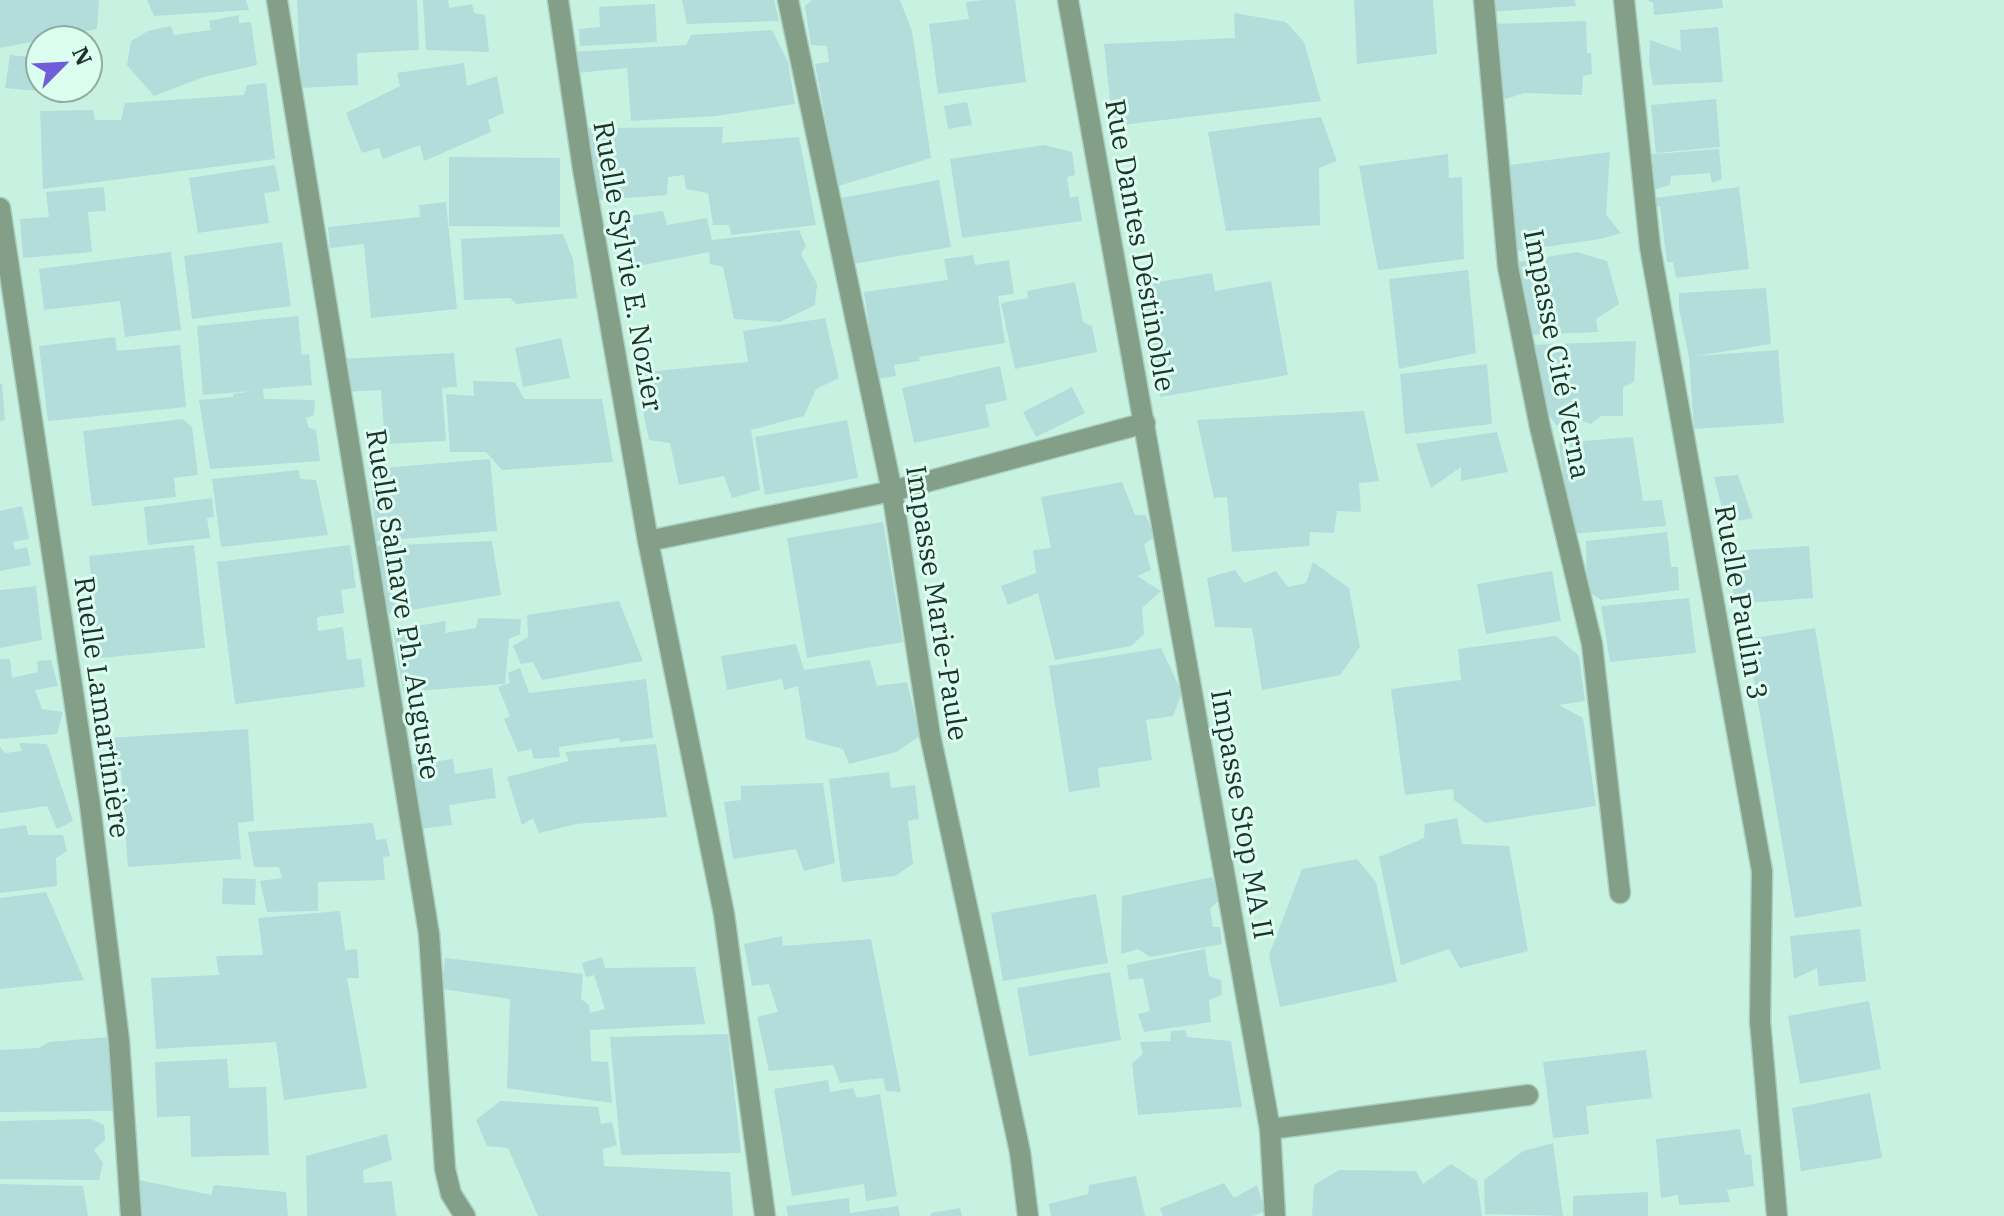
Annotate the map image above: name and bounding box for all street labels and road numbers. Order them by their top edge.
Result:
street label: Rue Dantes Déstinoble [1097,96,1185,394]
street label: Ruelle Sylvie E. Nozier [585,118,673,415]
street label: Impasse Cité Verna [1516,226,1600,482]
street label: Ruelle Salnave Ph. Auguste [358,426,450,782]
street label: Impasse Marie-Paule [898,463,978,743]
street label: Ruelle Paulin 3 [1707,502,1777,702]
street label: Ruelle Lamartinière [66,574,140,840]
street label: Impasse Stop MA II [1203,686,1283,942]

